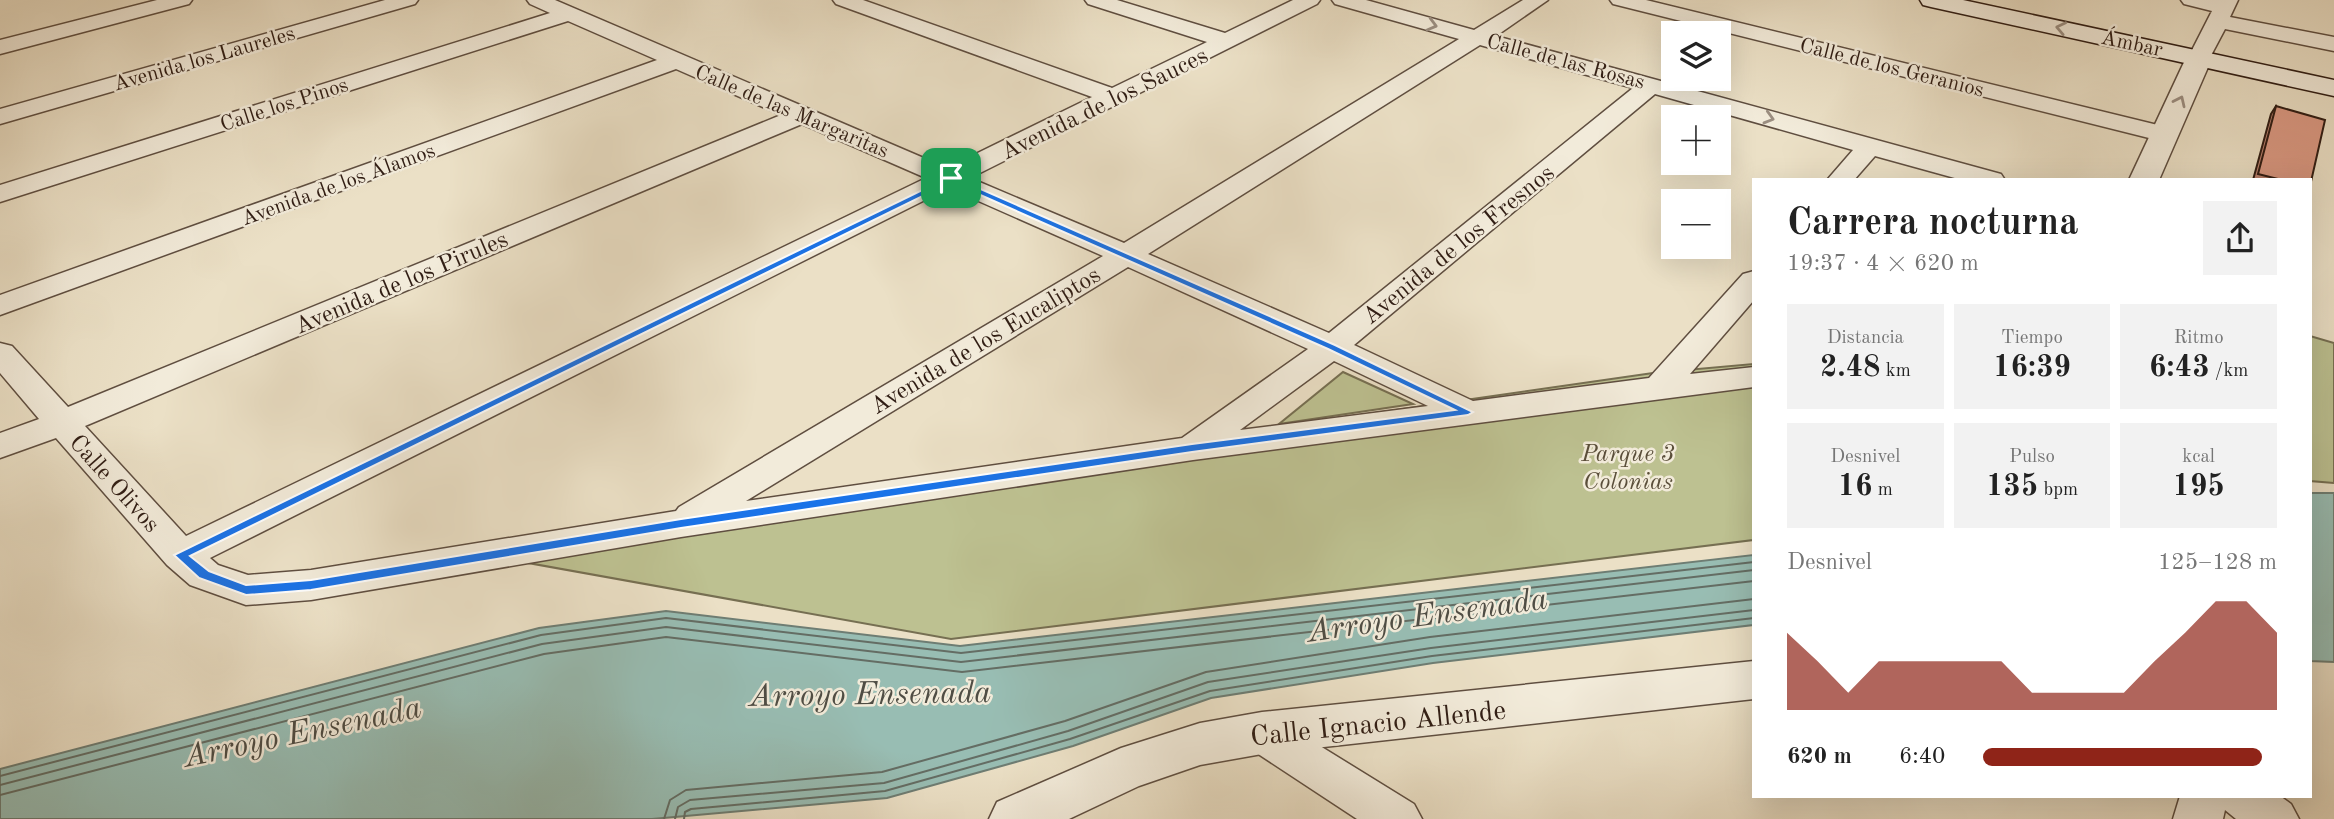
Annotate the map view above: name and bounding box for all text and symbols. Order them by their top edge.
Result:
one-way arrow [1426,16,1438,31]
map controls [1661,21,1731,259]
button: layers [1661,21,1731,91]
one-way arrow [2055,22,2067,36]
street label: Avenida los Laureles [111,23,298,95]
street label: Ámbar [2099,24,2166,61]
street label: Calle de las Rosas [1484,31,1647,94]
street label: Calle de los Geranios [1797,35,1986,102]
street label: Avenida de los Sauces [997,44,1212,165]
street label: Calle de las Margaritas [691,62,891,163]
street label: Calle los Pinos [218,75,351,136]
one-way arrow [2172,96,2186,108]
button: + [1661,105,1731,175]
one-way arrow [1763,110,1775,124]
street label: Avenida de los Álamos [237,137,438,230]
pin [921,148,981,208]
icon: arrive [932,159,970,197]
street label: Avenida de los Fresnos [1359,161,1560,330]
button: − [1661,189,1731,259]
button: share [2203,201,2277,275]
text: Carrera nocturna [1787,205,2078,243]
street label: Avenida de los Pirules [292,228,512,340]
text: 19:37 · 4 × 620 m [1787,252,1979,275]
street label: Avenida de los Eucaliptos [867,264,1105,420]
text: Distancia [1827,329,1904,348]
text: Tiempo [2001,329,2063,348]
text: Ritmo [2174,329,2224,348]
text: 2.48 [1820,353,1880,383]
text: 16:39 [1993,353,2071,383]
text: 6:43 [2149,353,2210,383]
text: km [1880,362,1911,381]
text: /km [2210,362,2248,381]
street label: Calle Olivos [64,431,163,538]
park label: Parque 3 Colonias [1580,443,1675,495]
text: Desnivel [1830,448,1900,467]
text: Pulso [2009,448,2055,467]
text: kcal [2182,448,2215,467]
text: 16 [1838,472,1873,502]
text: 135 [1986,472,2038,502]
text: 195 [2173,472,2225,502]
text: m [1873,481,1893,500]
text: bpm [2038,481,2078,500]
text: Desnivel [1787,551,1872,574]
text: 125–128 m [2158,551,2277,574]
water label: Arroyo Ensenada [1303,584,1550,650]
water label: Arroyo Ensenada [747,678,992,714]
water label: Arroyo Ensenada [179,693,425,775]
street label: Calle Ignacio Allende [1249,698,1508,752]
text: 620 m [1787,745,1852,768]
text: 6:40 [1899,745,1945,768]

